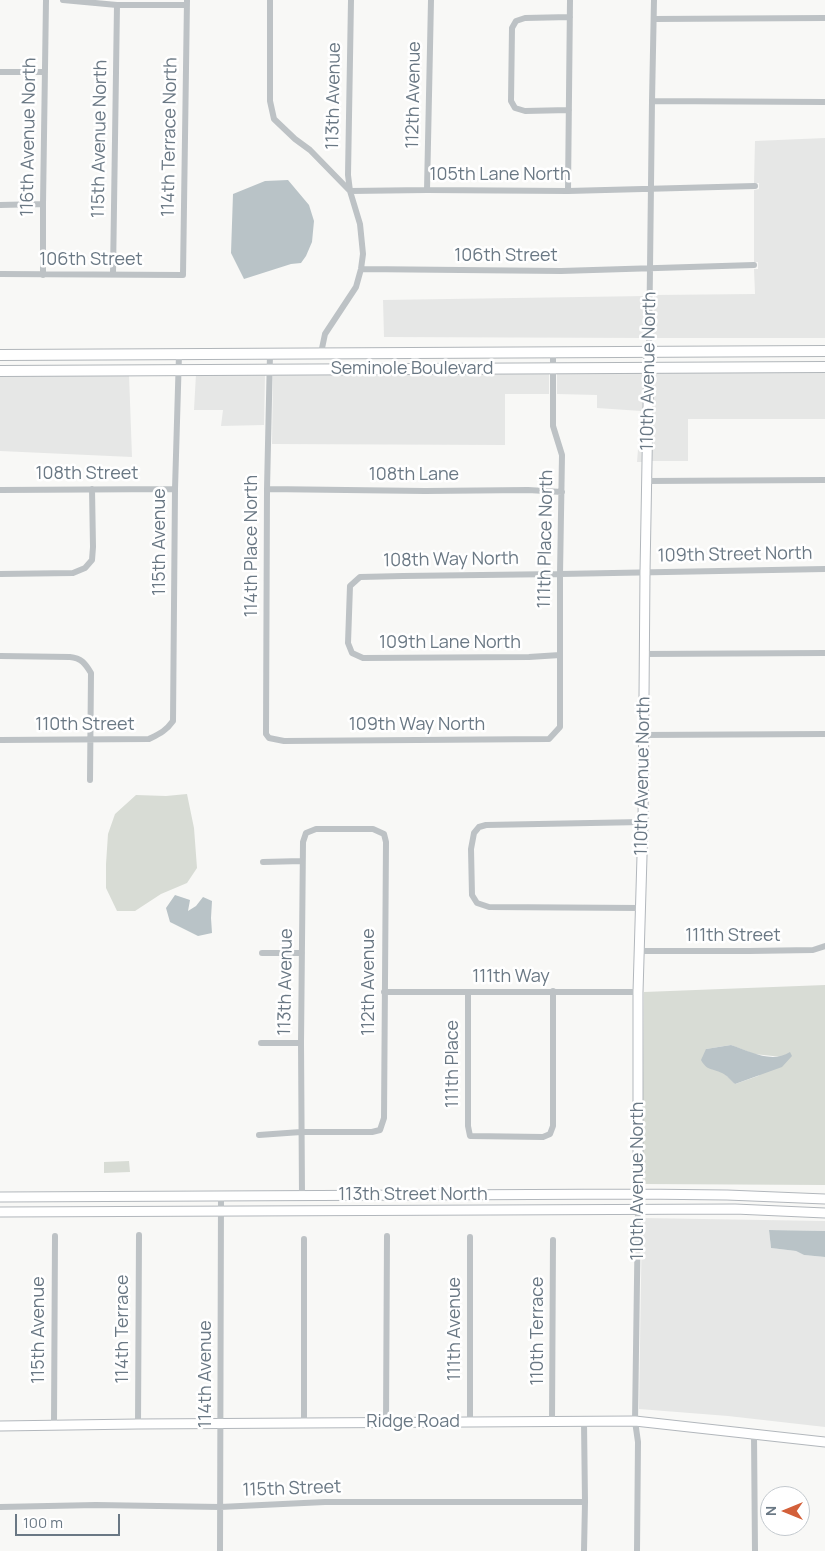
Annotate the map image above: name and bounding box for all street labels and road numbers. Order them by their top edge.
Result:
street label: 112th Avenue [402,41,426,149]
street label: 113th Avenue [322,42,346,150]
street label: 116th Avenue North [17,57,41,217]
street label: 114th Terrace North [158,57,182,217]
street label: 115th Avenue North [88,60,112,218]
street label: 105th Lane North [429,164,571,186]
street label: 106th Street [454,245,558,267]
street label: 106th Street [39,249,143,271]
street label: 110th Avenue North [637,291,661,451]
street label: Seminole Boulevard [331,358,493,380]
street label: 108th Street [36,463,138,485]
street label: 108th Lane [369,464,459,486]
street label: 111th Place North [534,469,558,609]
street label: 114th Place North [241,475,263,617]
street label: 115th Avenue [149,488,171,596]
street label: 109th Street North [658,543,812,567]
street label: 108th Way North [383,548,519,572]
street label: 109th Lane North [379,632,521,654]
street label: 110th Avenue North [631,696,655,856]
street label: 110th Street [35,714,135,736]
street label: 109th Way North [349,714,485,736]
street label: 111th Street [685,925,781,947]
street label: 113th Avenue [274,928,298,1036]
street label: 112th Avenue [358,928,380,1036]
street label: 111th Way [472,966,550,988]
street label: 111th Place [442,1020,464,1108]
street label: 110th Avenue North [627,1101,649,1261]
street label: 113th Street North [338,1184,488,1206]
street label: 114th Terrace [112,1275,134,1383]
street label: 115th Avenue [28,1276,50,1384]
street label: 110th Terrace [527,1276,549,1386]
street label: 111th Avenue [444,1277,466,1381]
street label: 114th Avenue [195,1320,217,1428]
street label: Ridge Road [366,1411,460,1433]
street label: 115th Street [242,1476,342,1502]

